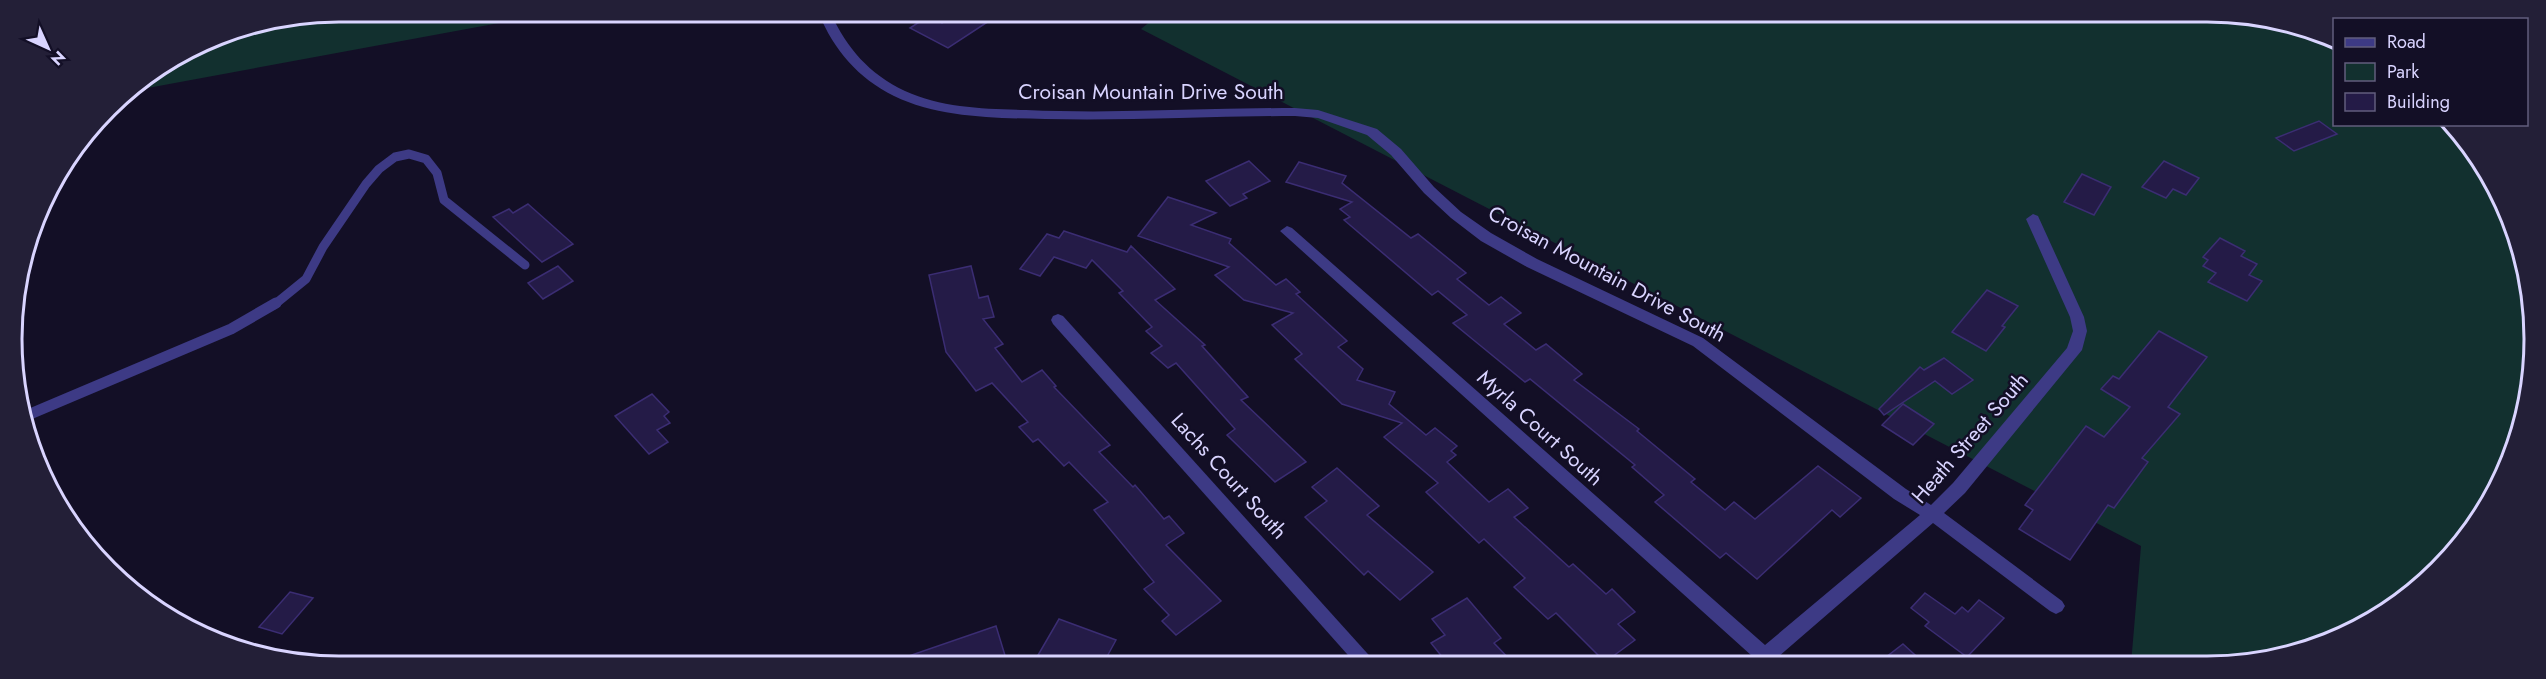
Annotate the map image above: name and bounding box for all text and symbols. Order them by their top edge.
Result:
north arrow [18,18,78,78]
legend [2333,18,2528,126]
text: Road [2387,29,2426,55]
text: N [46,46,71,71]
text: Park [2387,59,2419,85]
street label: Croisan Mountain Drive South [1018,77,1284,107]
text: Building [2387,89,2450,115]
street label: Croisan Mountain Drive South [1483,198,1731,350]
street label: Myrla Court South [1470,363,1610,493]
street label: Heath Street South [1905,366,2035,510]
street label: Lachs Court South [1164,406,1294,546]

